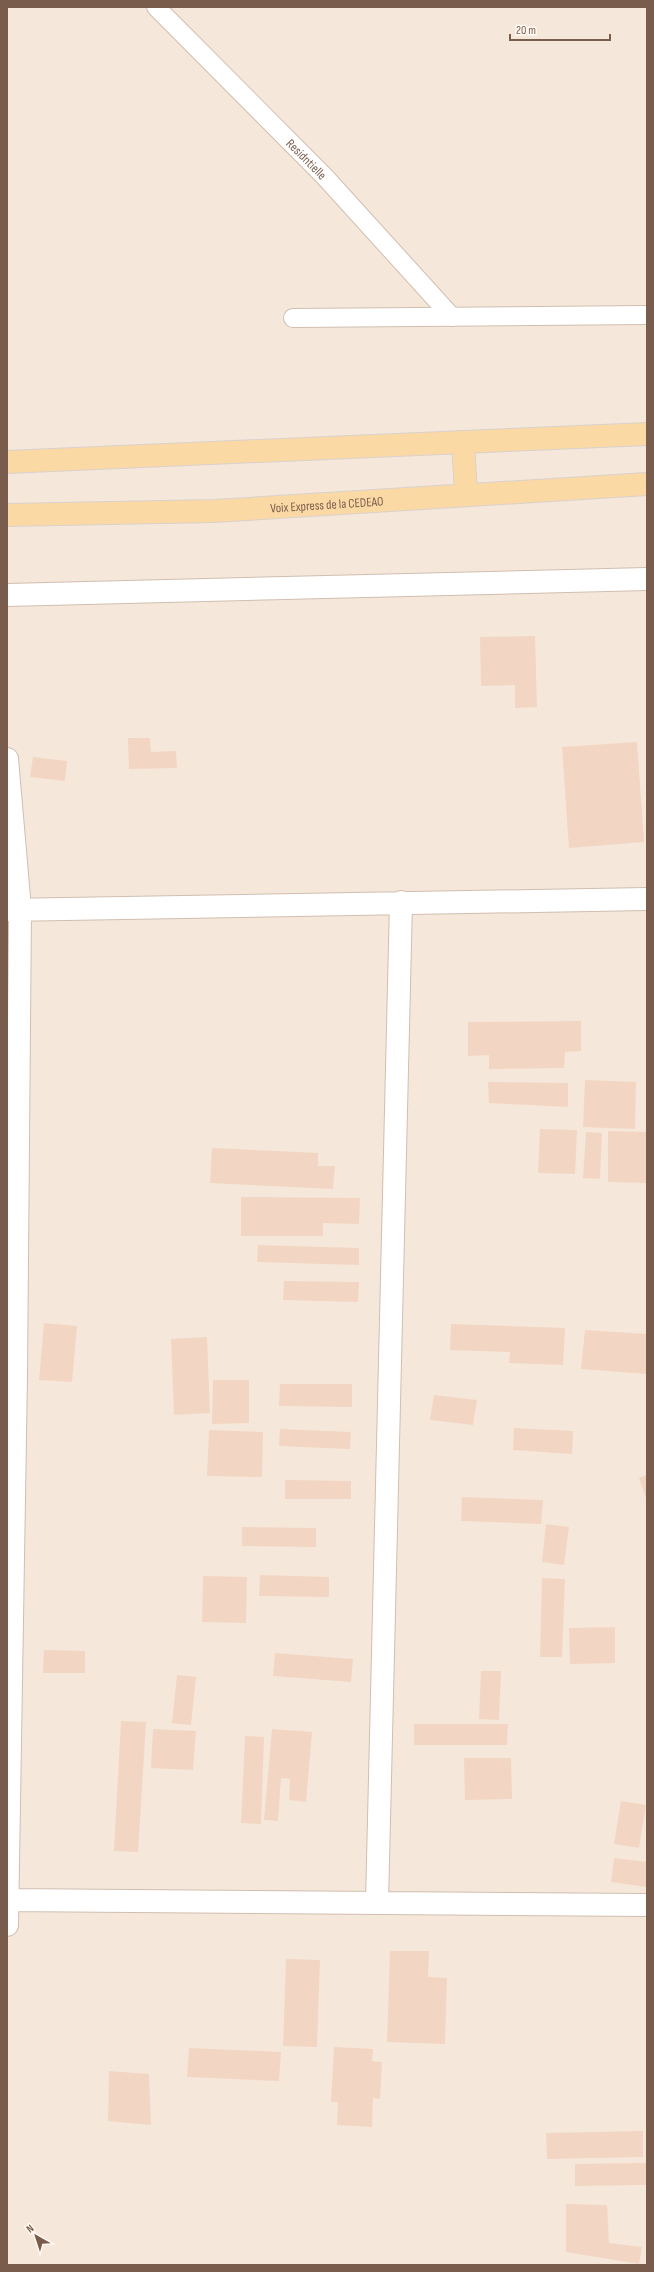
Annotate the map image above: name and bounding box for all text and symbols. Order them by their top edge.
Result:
scale bar [510,16,610,42]
text: 20 m [516,23,536,38]
street label: Residntielle [283,136,330,183]
street label: Voix Express de la CEDEAO [270,493,384,517]
north arrow [16,2216,56,2256]
text: N [24,2222,36,2236]

